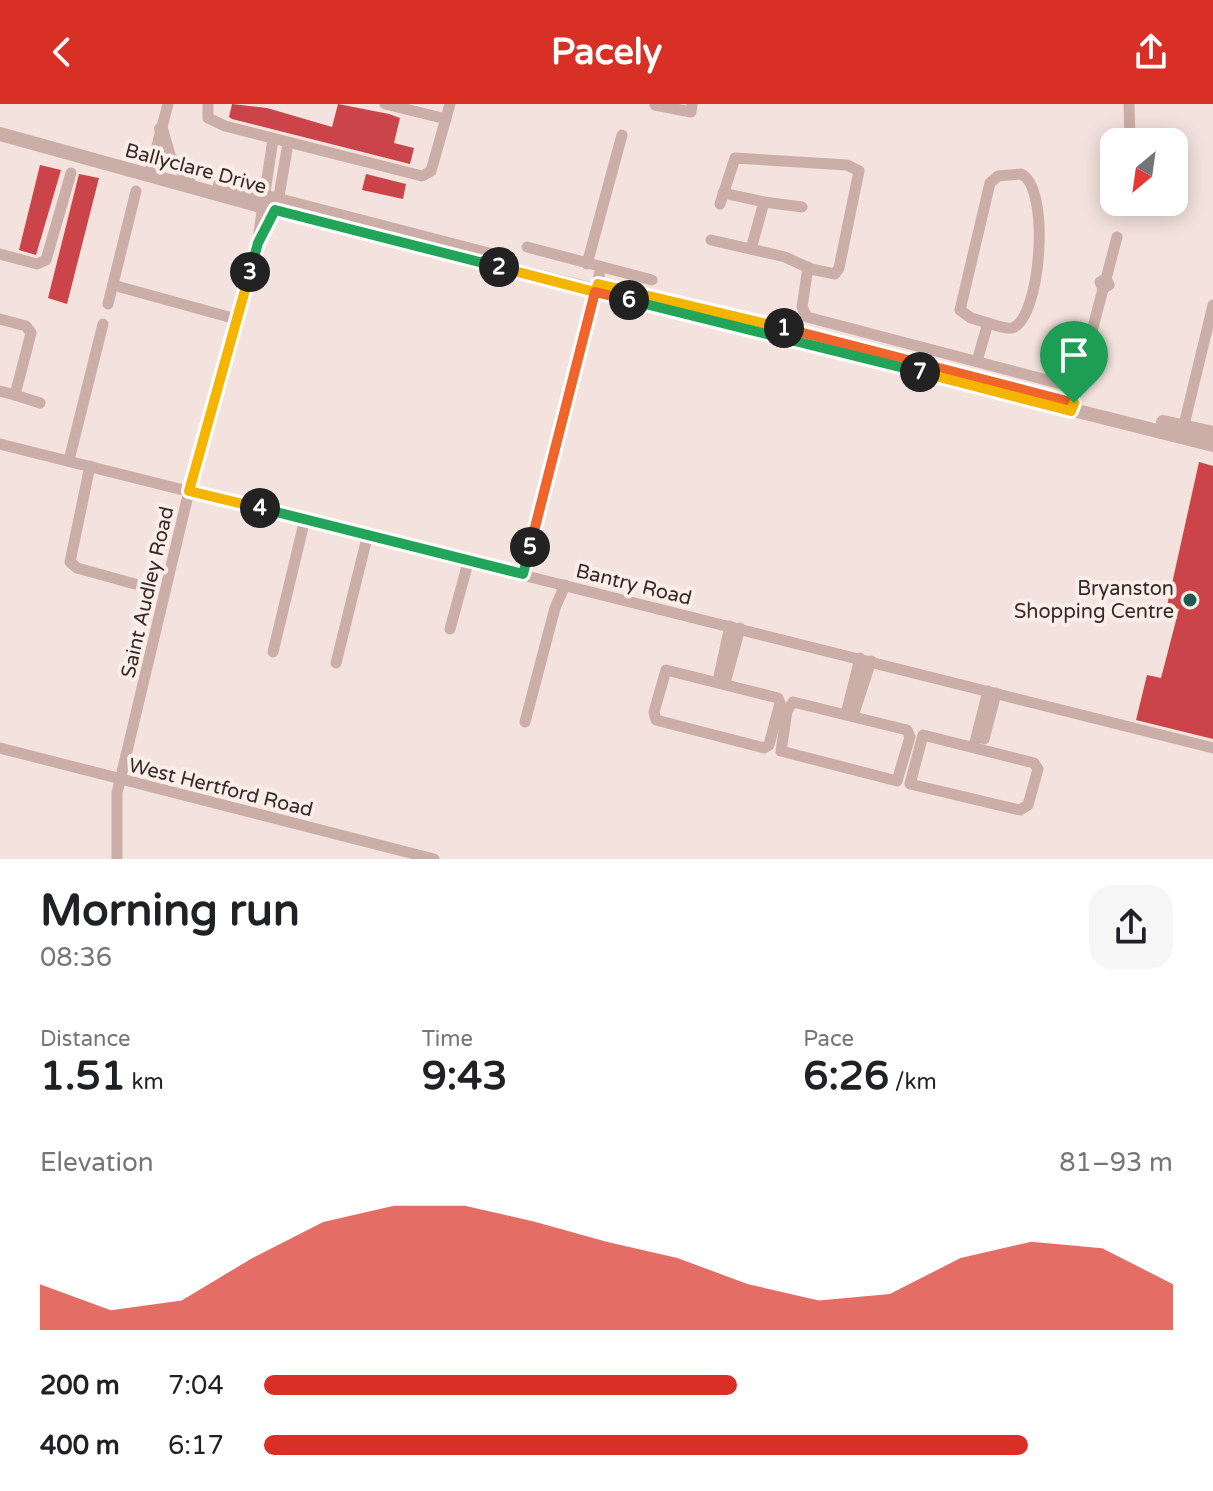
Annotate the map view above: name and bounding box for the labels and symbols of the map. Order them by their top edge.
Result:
north arrow [1100,128,1188,216]
street label: Ballyclare Drive [122,139,269,199]
pin: 2 [479,247,519,287]
pin: 3 [230,252,270,292]
pin: 6 [609,280,649,320]
pin: 1 [764,308,804,348]
pin [1040,321,1108,403]
pin: 7 [900,352,940,392]
pin: 4 [240,488,280,528]
street label: Saint Audley Road [117,504,179,680]
pin: 5 [510,527,550,567]
street label: Bantry Road [573,559,694,611]
place label: Bryanston Shopping Centre [1014,577,1174,624]
marker: Bryanston Shopping Centre [1181,591,1199,609]
street label: West Hertford Road [126,753,315,822]

